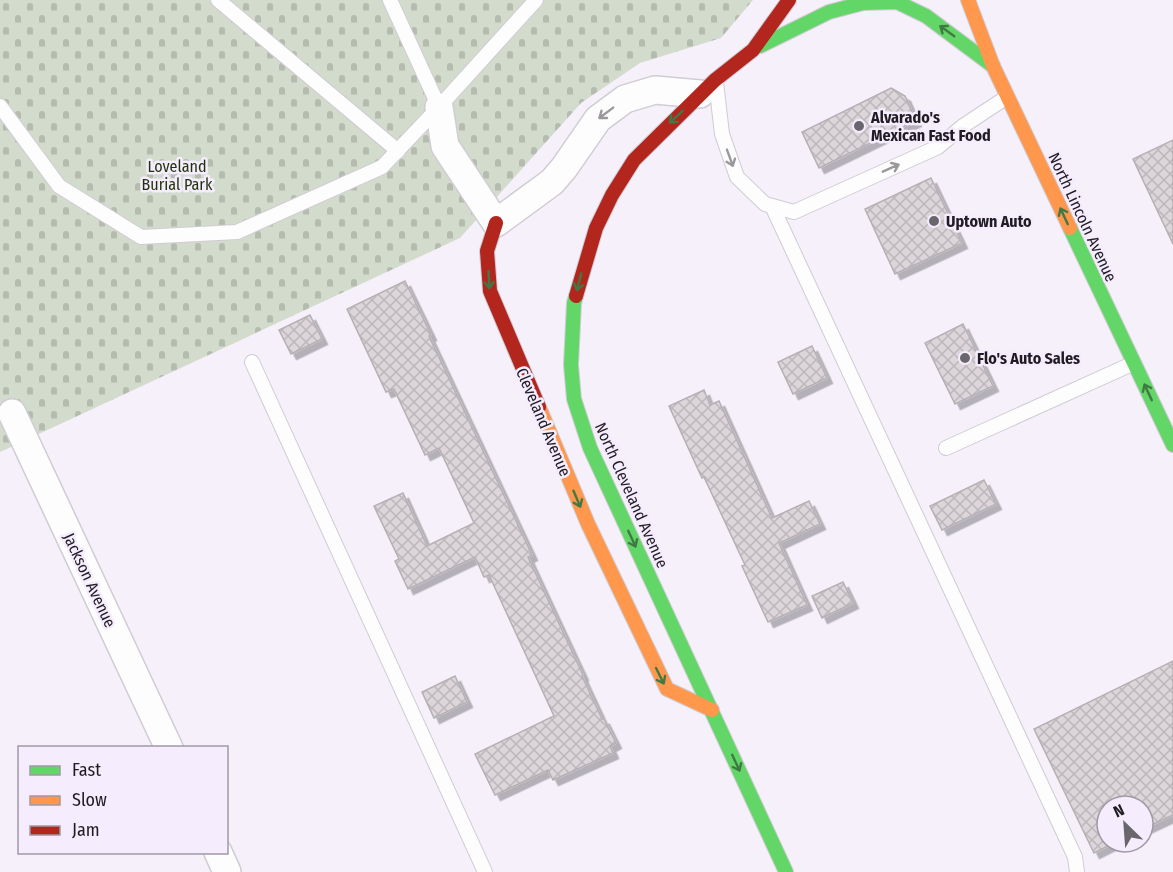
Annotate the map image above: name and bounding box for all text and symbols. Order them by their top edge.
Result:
one-way arrow [939,25,955,37]
one-way arrow [598,107,614,120]
place label: Alvarado's Mexican Fast Food [870,108,991,145]
one-way arrow [669,110,684,124]
marker: Alvarado's Mexican Fast Food [852,119,866,133]
one-way arrow [725,148,736,166]
street label: North Lincoln Avenue [1044,150,1121,285]
park label: Loveland Burial Park [142,157,213,194]
one-way arrow [881,162,899,174]
one-way arrow [1058,208,1070,226]
place label: Uptown Auto [946,212,1032,231]
marker: Uptown Auto [927,214,941,228]
one-way arrow [484,270,495,290]
one-way arrow [573,272,585,291]
place label: Flo's Auto Sales [977,349,1080,368]
marker: Flo's Auto Sales [958,351,972,365]
street label: Cleveland Avenue [512,365,575,479]
one-way arrow [1142,384,1153,402]
street label: North Cleveland Avenue [591,420,672,571]
one-way arrow [572,490,583,508]
one-way arrow [627,529,639,547]
street label: Jackson Avenue [59,530,120,631]
one-way arrow [655,666,667,684]
legend [18,746,228,854]
one-way arrow [731,754,742,772]
text: Fast [72,759,101,781]
text: Slow [72,789,107,811]
north arrow [1095,794,1155,854]
text: N [1111,800,1127,821]
text: Jam [72,819,100,841]

